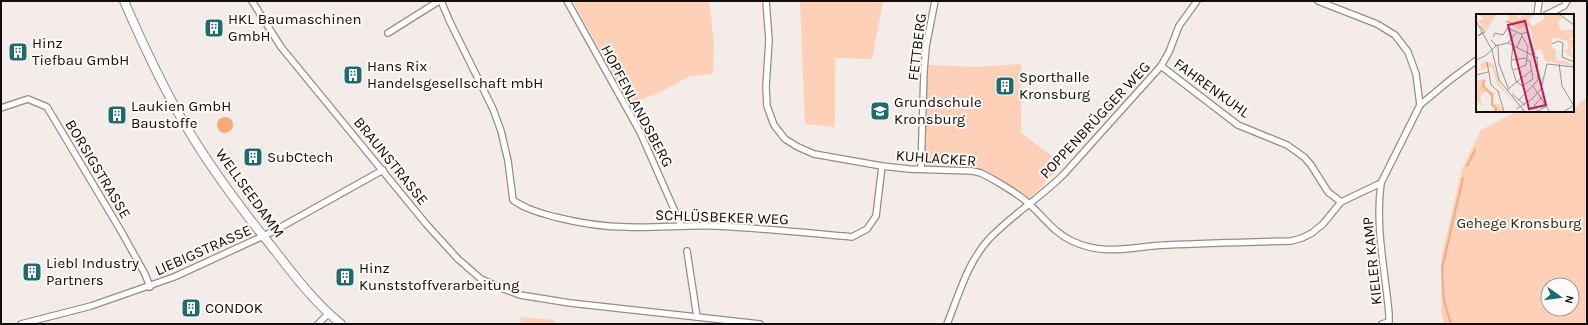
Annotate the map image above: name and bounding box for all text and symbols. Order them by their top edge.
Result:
place label: HKL Baumaschinen GmbH [228,10,362,45]
street label: FETTBERG [904,12,930,82]
inset map [1476,14,1574,112]
building icon: HKL Baumaschinen GmbH [203,17,225,39]
place label: Hinz Tiefbau GmbH [32,34,129,69]
building icon: Hinz Tiefbau GmbH [7,41,29,63]
street label: HOPFENLANDSBERG [597,42,677,170]
street label: FAHRENKUHL [1171,54,1253,122]
place label: Hans Rix Handelsgesellschaft mbH [367,57,543,92]
street label: POPPENBRÜGGER WEG [1036,58,1154,182]
building icon: Hans Rix Handelsgesellschaft mbH [342,64,364,86]
place label: Sporthalle Kronsburg [1019,68,1091,103]
building icon: Sporthalle Kronsburg [994,75,1016,97]
place label: Grundschule Kronsburg [894,93,982,128]
place label: Laukien GmbH Baustoffe [131,97,231,132]
school or university icon: Grundschule Kronsburg [869,100,891,122]
building icon: Laukien GmbH Baustoffe [106,104,128,126]
street label: BRAUNSTRASSE [350,113,432,209]
street label: BORSIGSTRASSE [61,116,135,222]
street label: WELLSEEDAMM [212,145,288,241]
building icon: SubCtech [242,146,264,168]
street label: KUHLACKER [895,146,977,170]
place label: SubCtech [267,148,333,166]
street label: SCHLÜSBEKER WEG [655,206,789,228]
park label: Gehege Kronsburg [1456,214,1582,232]
street label: KIELER KAMP [1358,216,1386,306]
street label: LIEBIGSTRASSE [152,221,254,279]
place label: Liebl Industry Partners [46,254,139,289]
place label: Hinz Kunststoffverarbeitung [359,259,520,294]
building icon: Liebl Industry Partners [21,261,43,283]
building icon: Hinz Kunststoffverarbeitung [334,266,356,288]
north arrow [1540,277,1580,317]
text: N [1562,294,1576,305]
building icon: CONDOK [180,297,202,319]
place label: CONDOK [205,299,263,317]

